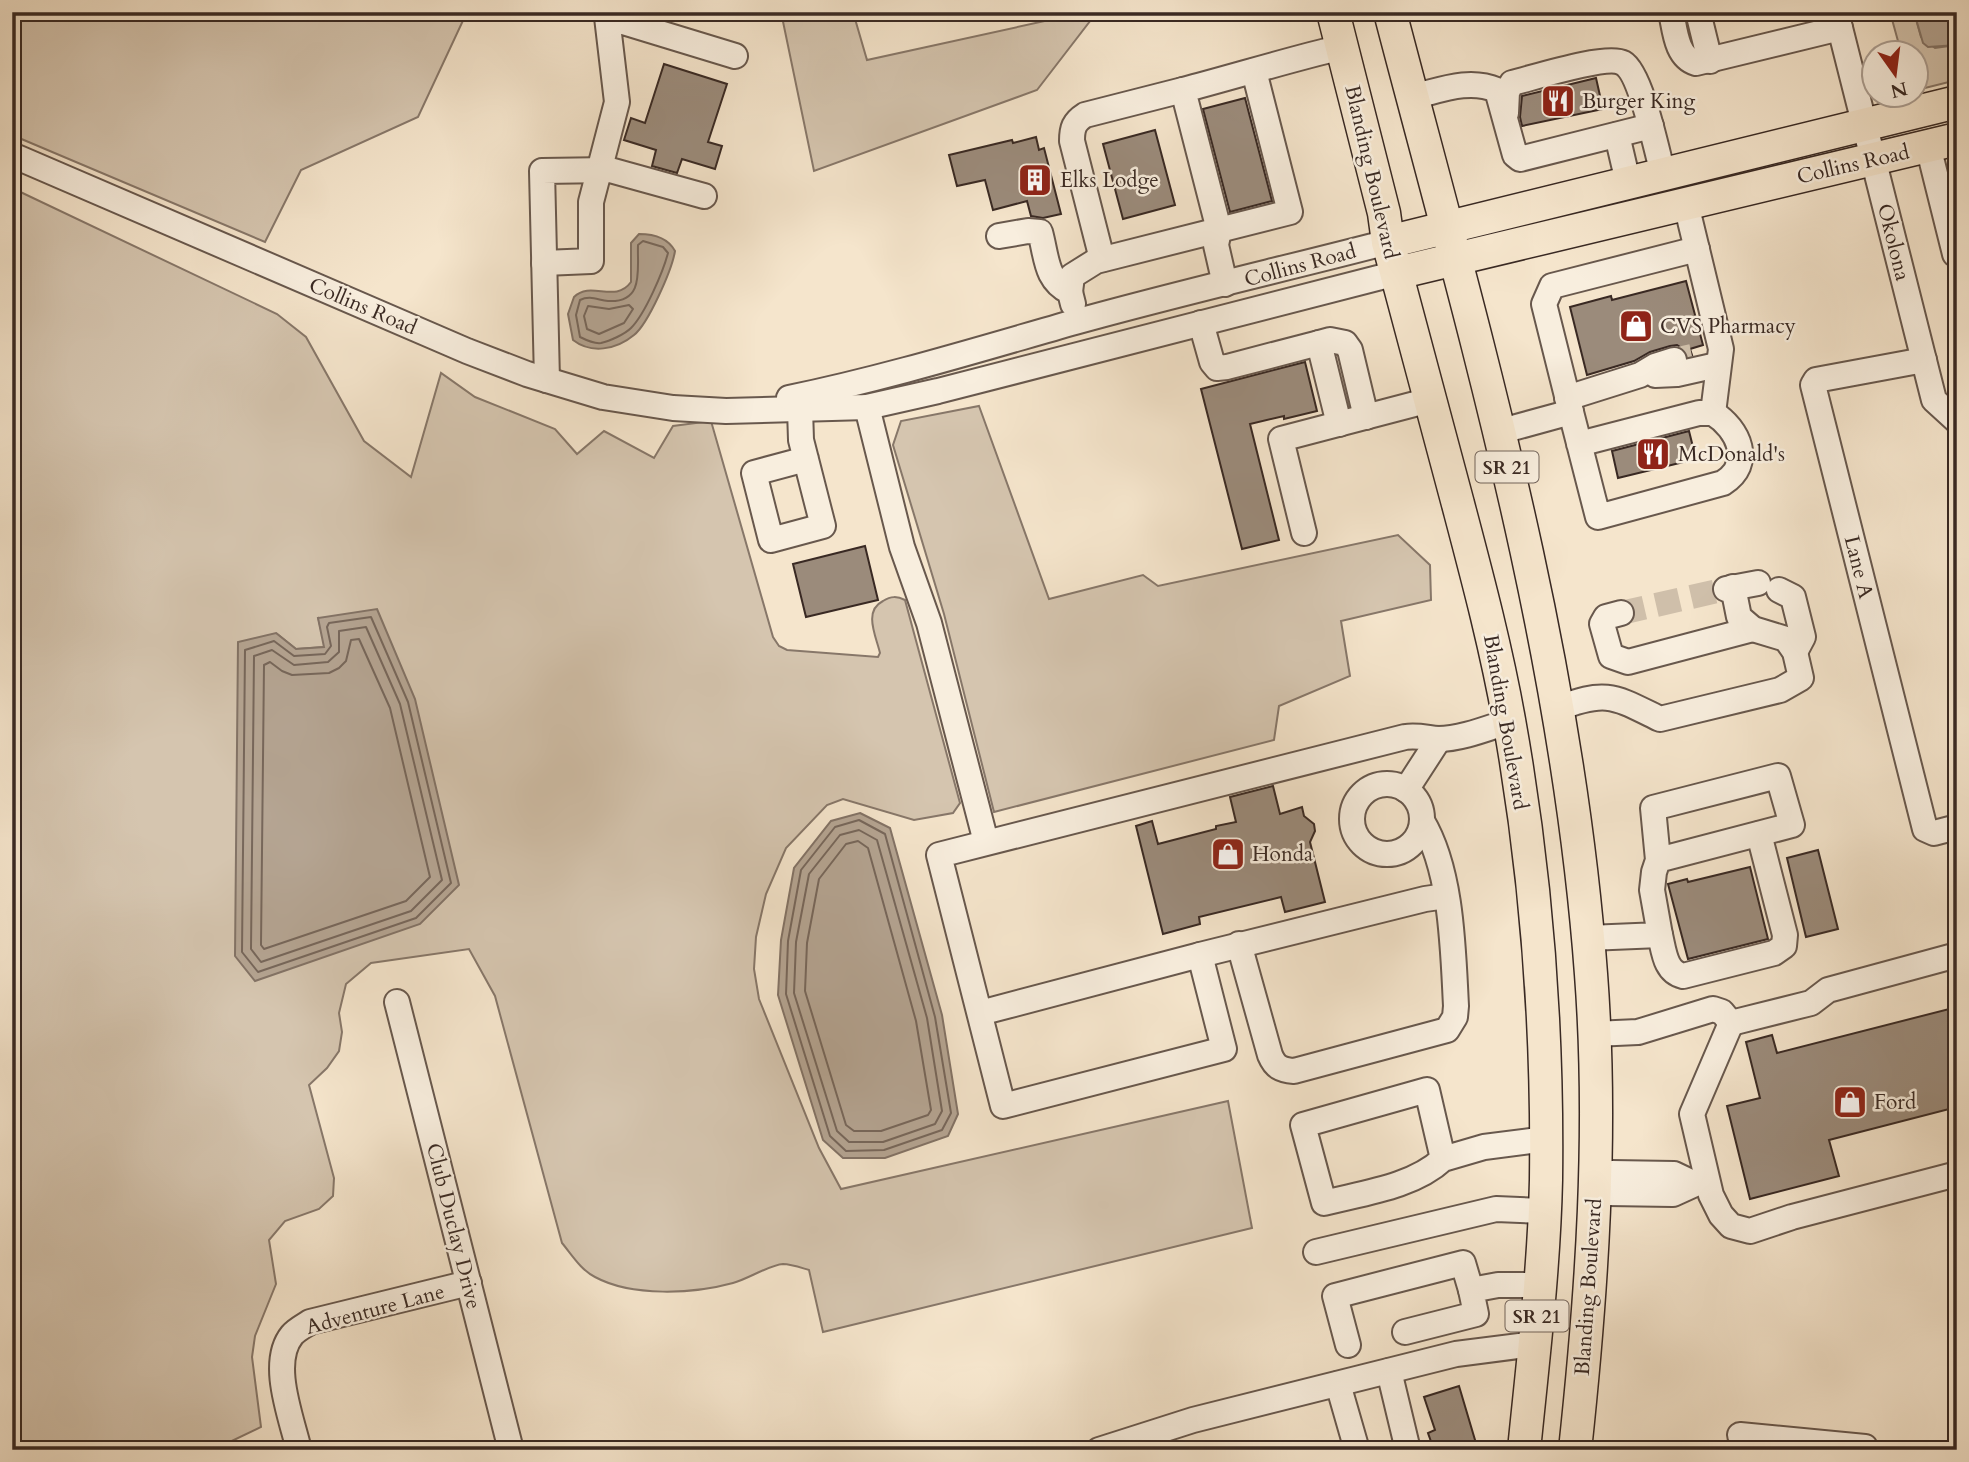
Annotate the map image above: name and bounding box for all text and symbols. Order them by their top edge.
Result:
north arrow [1860,38,1930,108]
text: N [1887,75,1910,104]
street label: Blanding Boulevard [1337,82,1406,262]
restaurant icon: Burger King [1539,82,1577,120]
place label: Burger King [1582,87,1696,116]
street label: Collins Road [1794,137,1912,192]
building icon: Elks Lodge [1016,161,1054,199]
place label: Elks Lodge [1060,166,1159,195]
street label: Okolona [1870,201,1917,284]
street label: Collins Road [1241,237,1359,294]
street label: Collins Road [304,271,421,342]
shop icon: CVS Pharmacy [1617,307,1655,345]
place label: CVS Pharmacy [1660,312,1796,341]
restaurant icon: McDonald's [1634,435,1672,473]
place label: McDonald's [1678,440,1785,469]
road number: SR 21 [1476,452,1538,482]
street label: Lane A [1837,533,1880,602]
street label: Blanding Boulevard [1476,632,1535,812]
shop icon: Honda [1209,835,1247,873]
place label: Honda [1252,840,1313,869]
shop icon: Ford [1831,1083,1869,1121]
place label: Ford [1874,1088,1916,1117]
street label: Club Duclay Drive [419,1140,488,1312]
street label: Blanding Boulevard [1568,1197,1609,1377]
street label: Adventure Lane [303,1277,448,1342]
road number: SR 21 [1506,1300,1568,1332]

